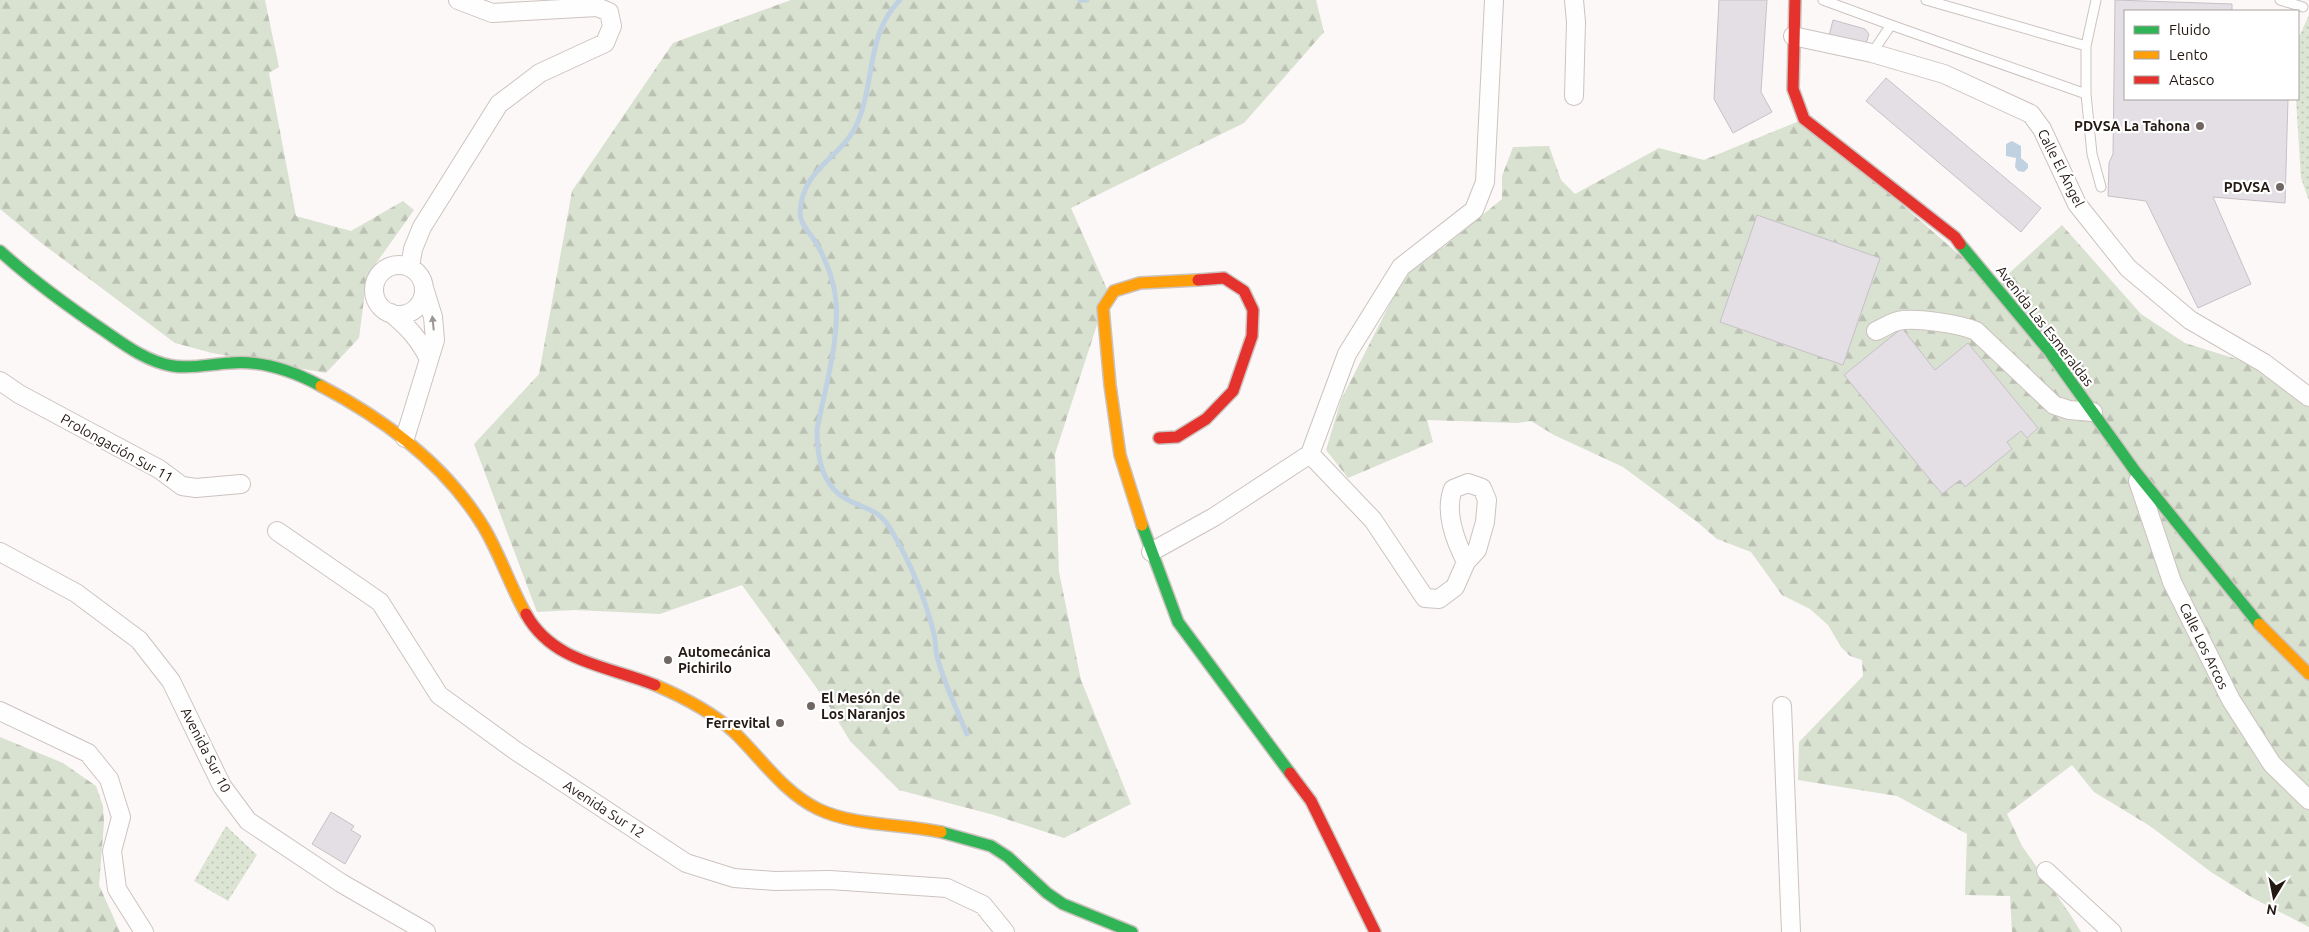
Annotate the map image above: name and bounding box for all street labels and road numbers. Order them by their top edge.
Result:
street label: Calle El Ángel [2034,126,2089,210]
street label: Avenida Las Esmeraldas [1993,263,2097,389]
street label: Prolongación Sur 11 [58,410,176,486]
street label: Calle Los Arcos [2176,600,2232,692]
street label: Avenida Sur 10 [178,705,234,795]
street label: Avenida Sur 12 [561,777,647,841]

